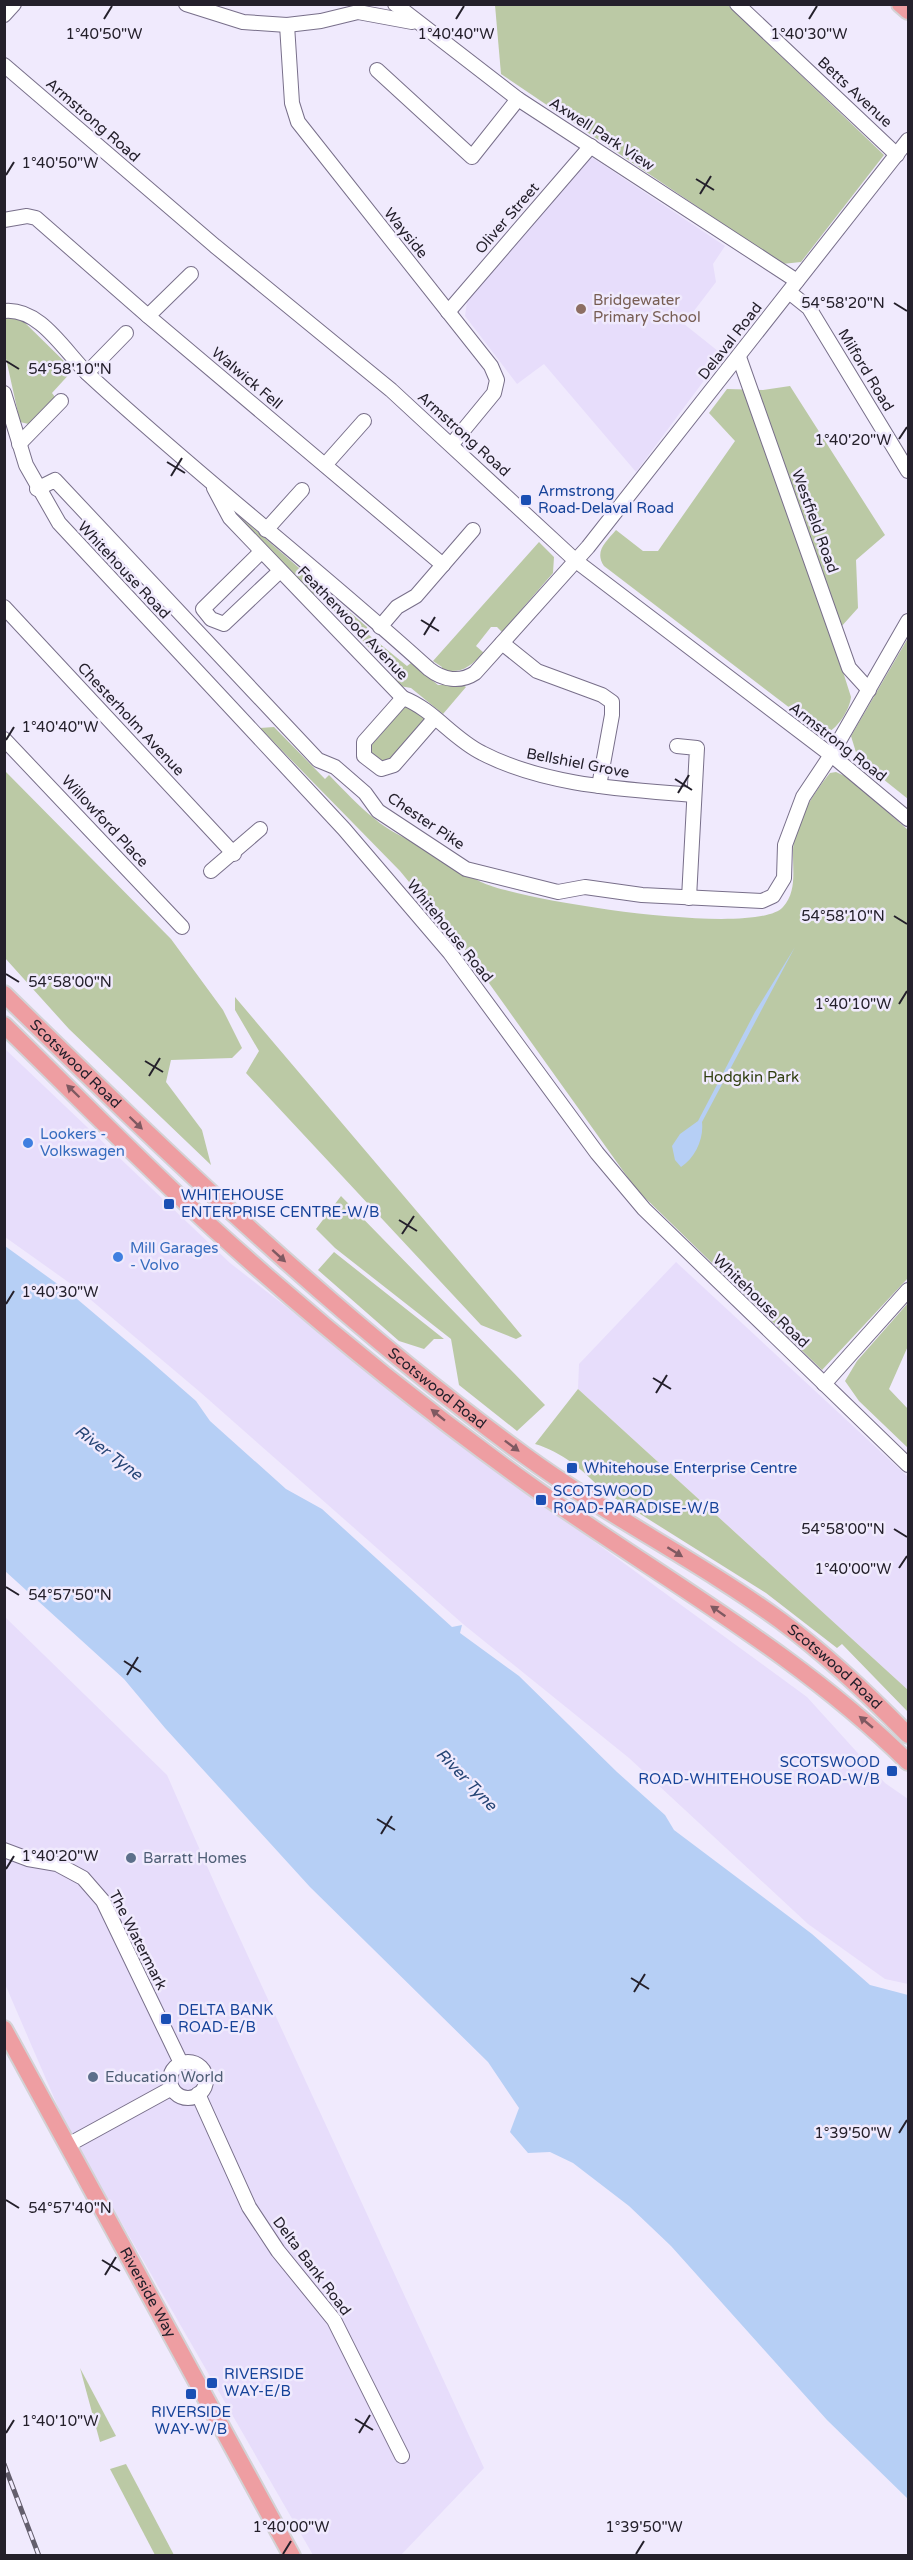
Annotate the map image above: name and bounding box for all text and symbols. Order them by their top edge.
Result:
text: 1°40'50"W [66,25,142,43]
text: 1°40'40"W [418,25,494,43]
text: 1°40'30"W [771,25,847,43]
street label: Betts Avenue [814,53,896,131]
street label: Armstrong Road [42,74,144,166]
street label: Axwell Park View [546,93,658,175]
text: 1°40'50"W [22,154,98,172]
street label: Oliver Street [471,179,543,257]
street label: Wayside [380,204,432,262]
place label: Bridgewater Primary School [593,291,701,326]
text: 54°58'20"N [801,294,885,312]
street label: Delaval Road [694,299,766,383]
marker: Bridgewater Primary School [574,302,588,316]
street label: Milford Road [834,326,898,414]
street label: Walwick Fell [208,343,286,413]
text: 54°58'10"N [28,360,112,378]
street label: Armstrong Road [414,388,514,480]
text: 1°40'20"W [815,431,891,449]
street label: Westfield Road [788,467,842,575]
place label: Armstrong Road-Delaval Road [538,482,674,517]
marker: Armstrong Road-Delaval Road [519,493,533,507]
street label: Whitehouse Road [74,517,174,623]
street label: Featherwood Avenue [294,562,412,684]
street label: Chesterholm Avenue [74,659,188,779]
street label: Armstrong Road [786,698,890,786]
text: 1°40'40"W [22,718,98,736]
street label: Bellshiel Grove [525,744,631,782]
street label: Willowford Place [58,771,152,871]
street label: Chester Pike [384,789,468,853]
street label: Whitehouse Road [403,876,497,986]
text: 54°58'10"N [801,907,885,925]
text: 54°58'00"N [28,973,112,991]
text: 1°40'10"W [815,995,891,1013]
street label: Scotswood Road [26,1015,125,1112]
park label: Hodgkin Park [703,1068,799,1086]
one-way arrow [66,1084,80,1098]
one-way arrow [129,1116,143,1130]
place label: Lookers - Volkswagen [40,1125,125,1160]
marker: Lookers - Volkswagen [21,1136,35,1150]
place label: WHITEHOUSE ENTERPRISE CENTRE-W/B [181,1186,380,1221]
marker: WHITEHOUSE ENTERPRISE CENTRE-W/B [162,1197,176,1211]
place label: Mill Garages - Volvo [130,1239,219,1274]
one-way arrow [271,1249,286,1262]
marker: Mill Garages - Volvo [111,1250,125,1264]
street label: Whitehouse Road [709,1250,813,1352]
text: 1°40'30"W [22,1283,98,1301]
street label: Scotswood Road [384,1344,490,1433]
one-way arrow [430,1410,445,1422]
water label: River Tyne [71,1421,147,1485]
one-way arrow [504,1439,519,1451]
place label: Whitehouse Enterprise Centre [584,1459,797,1477]
marker: Whitehouse Enterprise Centre [565,1461,579,1475]
place label: SCOTSWOOD ROAD-PARADISE-W/B [553,1482,719,1517]
marker: SCOTSWOOD ROAD-PARADISE-W/B [534,1493,548,1507]
text: 54°58'00"N [801,1520,885,1538]
one-way arrow [667,1546,683,1557]
text: 1°40'00"W [815,1560,891,1578]
text: 54°57'50"N [28,1586,112,1604]
one-way arrow [710,1605,726,1617]
street label: Scotswood Road [784,1620,886,1713]
one-way arrow [858,1715,874,1728]
water label: River Tyne [432,1744,502,1816]
place label: SCOTSWOOD ROAD-WHITEHOUSE ROAD-W/B [638,1753,880,1788]
marker: SCOTSWOOD ROAD-WHITEHOUSE ROAD-W/B [885,1764,899,1778]
text: 1°40'20"W [22,1847,98,1865]
place label: Barratt Homes [143,1849,247,1867]
marker: Barratt Homes [124,1851,138,1865]
street label: The Watermark [105,1887,171,1993]
place label: DELTA BANK ROAD-E/B [178,2001,273,2036]
marker: DELTA BANK ROAD-E/B [159,2012,173,2026]
place label: Education World [105,2068,223,2086]
marker: Education World [86,2070,100,2084]
text: 1°39'50"W [814,2124,892,2142]
text: 54°57'40"N [28,2199,112,2217]
street label: Delta Bank Road [269,2213,355,2319]
street label: Riverside Way [116,2244,180,2341]
place label: RIVERSIDE WAY-E/B [224,2365,304,2400]
marker: RIVERSIDE WAY-E/B [205,2376,219,2390]
marker: RIVERSIDE WAY-W/B [184,2387,198,2401]
place label: RIVERSIDE WAY-W/B [151,2403,231,2438]
text: 1°40'10"W [22,2412,98,2430]
text: 1°40'00"W [253,2518,329,2536]
text: 1°39'50"W [605,2518,683,2536]

